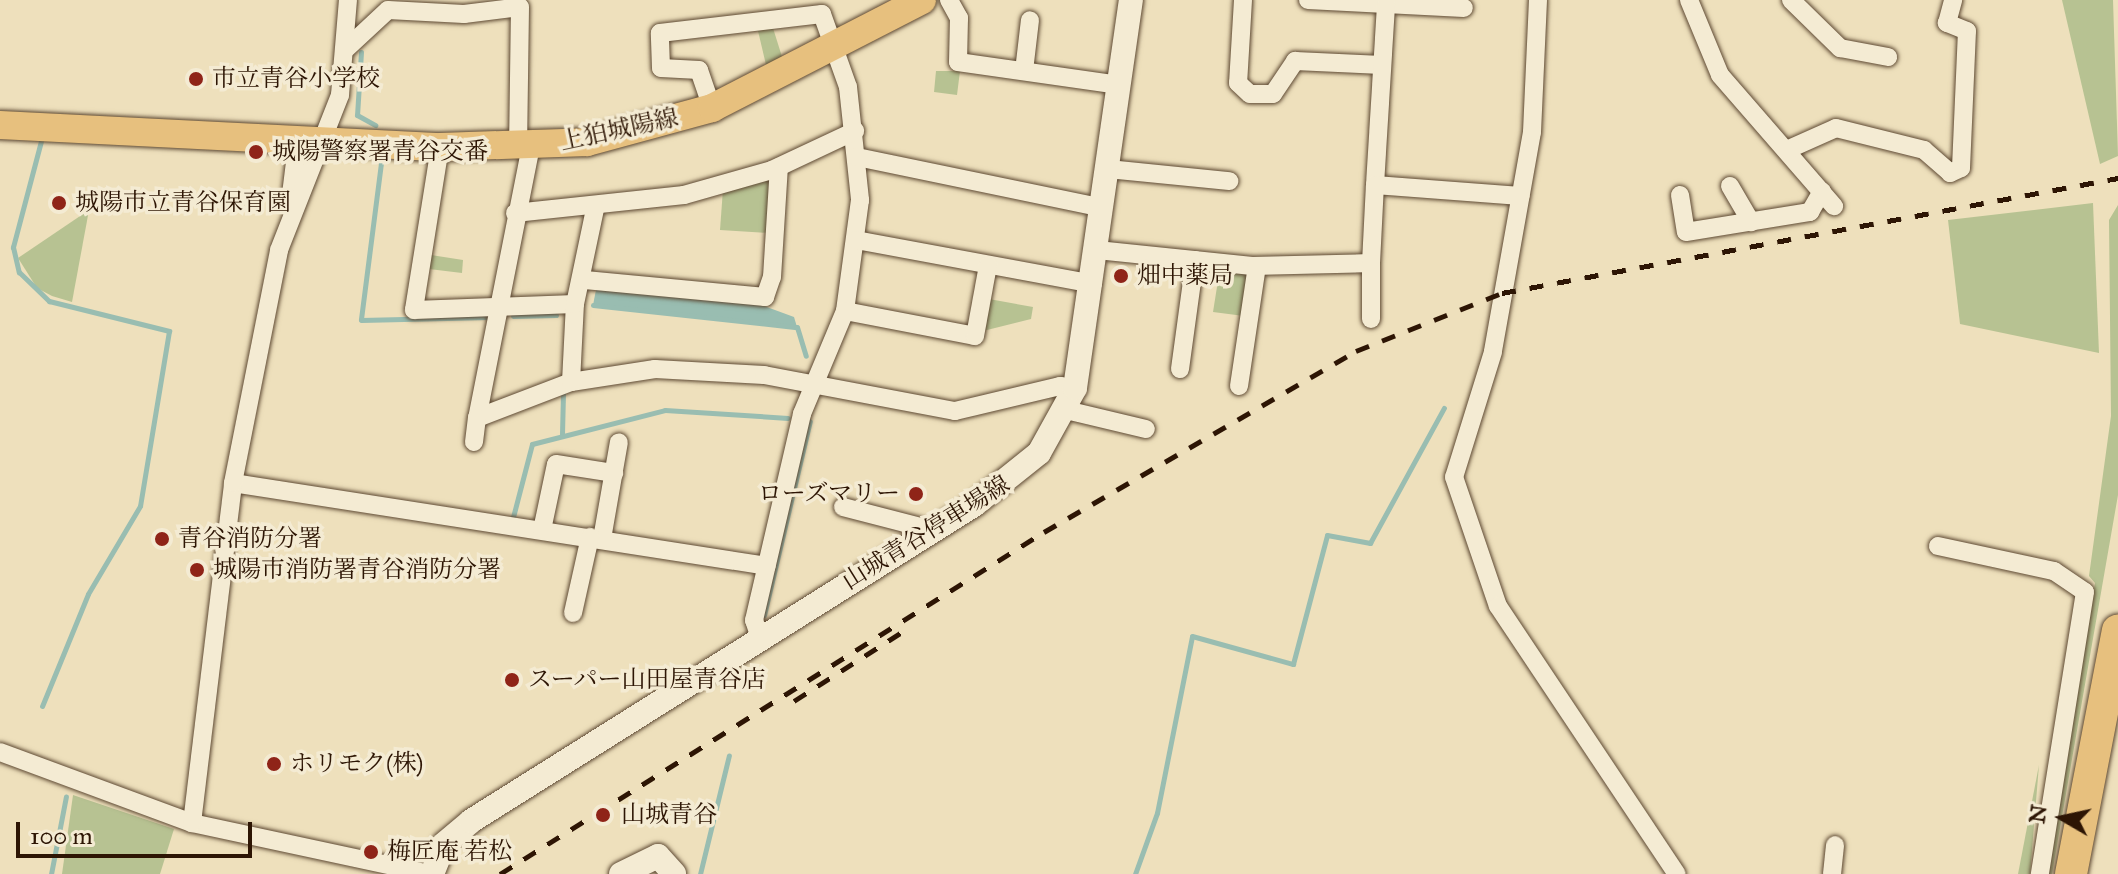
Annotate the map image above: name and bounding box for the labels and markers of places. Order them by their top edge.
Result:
place label: 市立青谷小学校 [212,65,380,93]
marker: 市立青谷小学校 [187,70,205,88]
place label: 城陽警察署青谷交番 [272,138,488,166]
marker: 城陽警察署青谷交番 [247,143,265,161]
place label: 城陽市立青谷保育園 [75,189,291,217]
marker: 城陽市立青谷保育園 [50,194,68,212]
place label: 畑中薬局 [1137,262,1233,290]
marker: 畑中薬局 [1112,267,1130,285]
place label: ローズマリー [756,480,900,508]
marker: ローズマリー [907,485,925,503]
place label: 青谷消防分署 [178,525,322,553]
marker: 青谷消防分署 [153,530,171,548]
place label: 城陽市消防署青谷消防分署 [213,556,501,584]
marker: 城陽市消防署青谷消防分署 [188,561,206,579]
place label: スーパー山田屋青谷店 [528,666,767,694]
marker: スーパー山田屋青谷店 [503,671,521,689]
place label: ホリモク(株) [290,750,423,778]
marker: ホリモク(株) [265,755,283,773]
place label: 山城青谷 [621,801,717,829]
marker: 山城青谷 [592,804,614,826]
place label: 梅匠庵 若松 [387,838,512,866]
marker: 梅匠庵 若松 [362,843,380,861]

